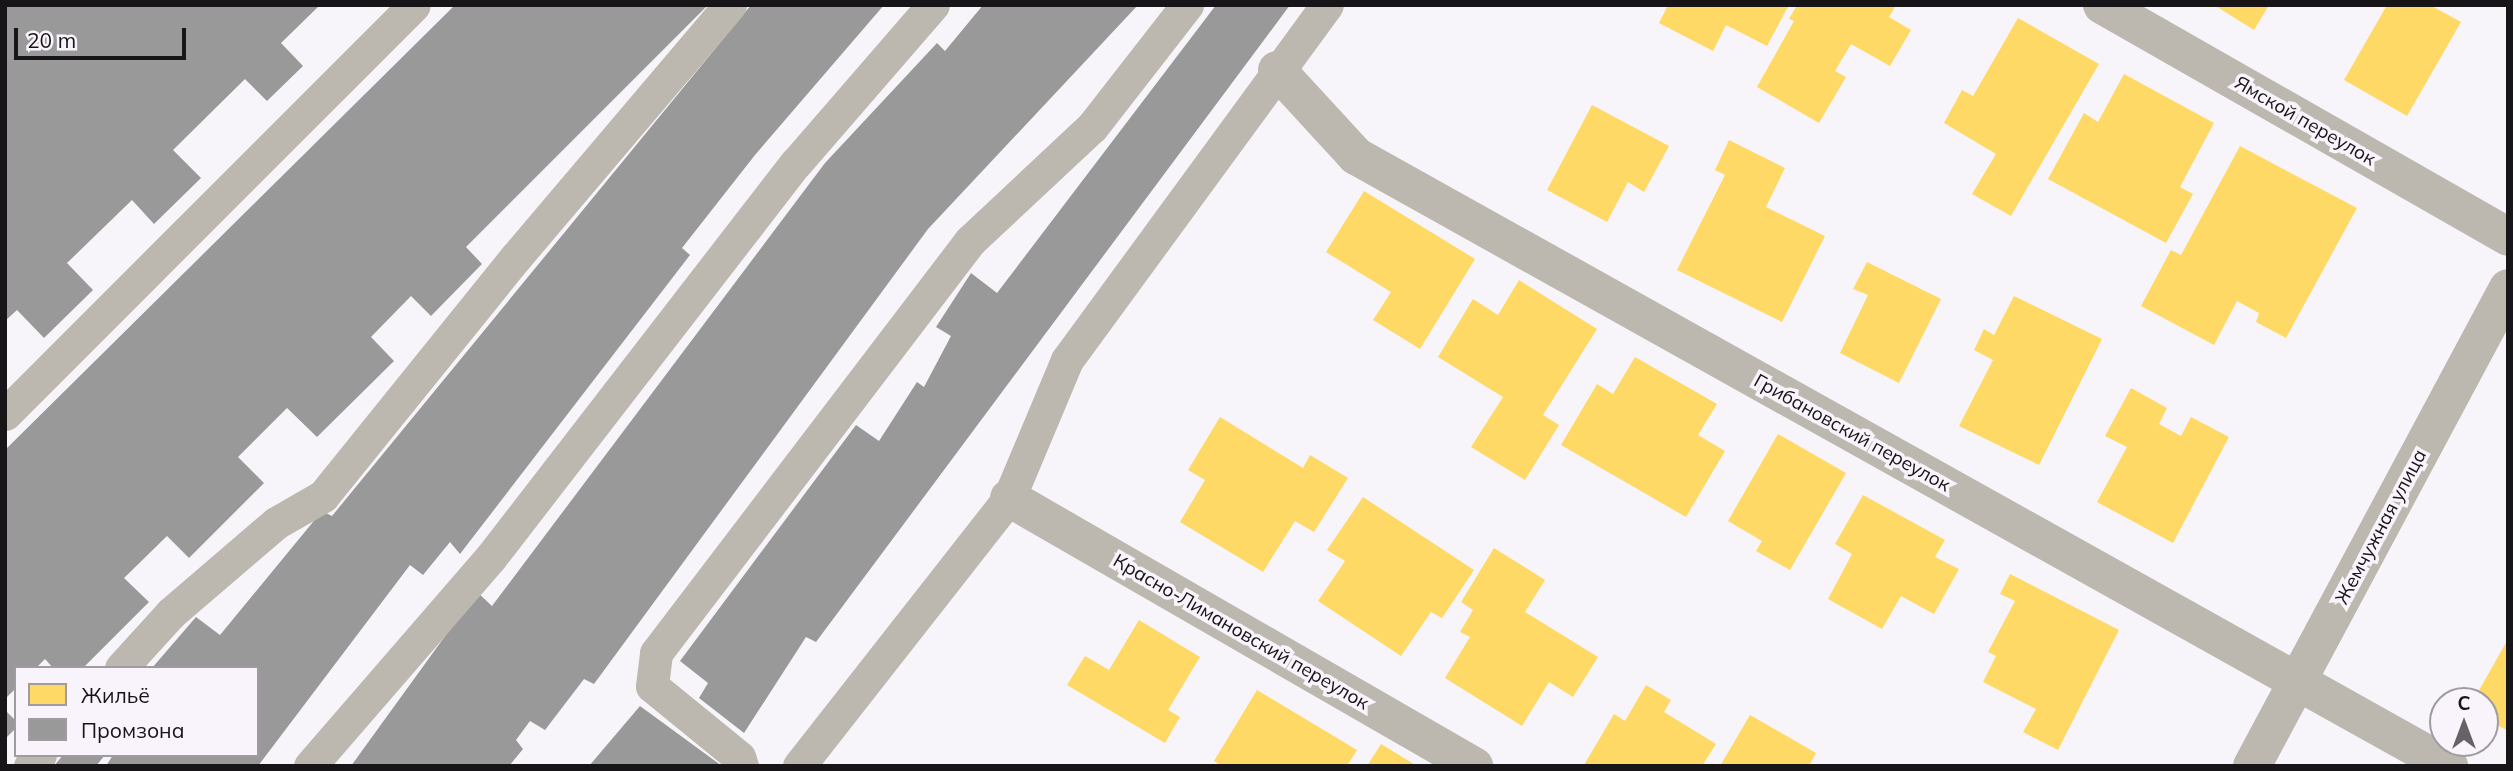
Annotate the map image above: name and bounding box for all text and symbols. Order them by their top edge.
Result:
scale bar [18,14,189,58]
text: 20 m [27,27,76,53]
street label: Ямской переулок [2230,71,2380,171]
street label: Грибановский переулок [1750,369,1954,497]
street label: Жемчужная улица [2331,446,2431,608]
street label: Красно-Лимановский переулок [1109,549,1373,715]
legend [14,666,259,757]
text: Жильё [81,682,150,708]
north arrow [2429,687,2499,757]
text: С [2457,691,2471,715]
text: Промзона [81,717,184,743]

